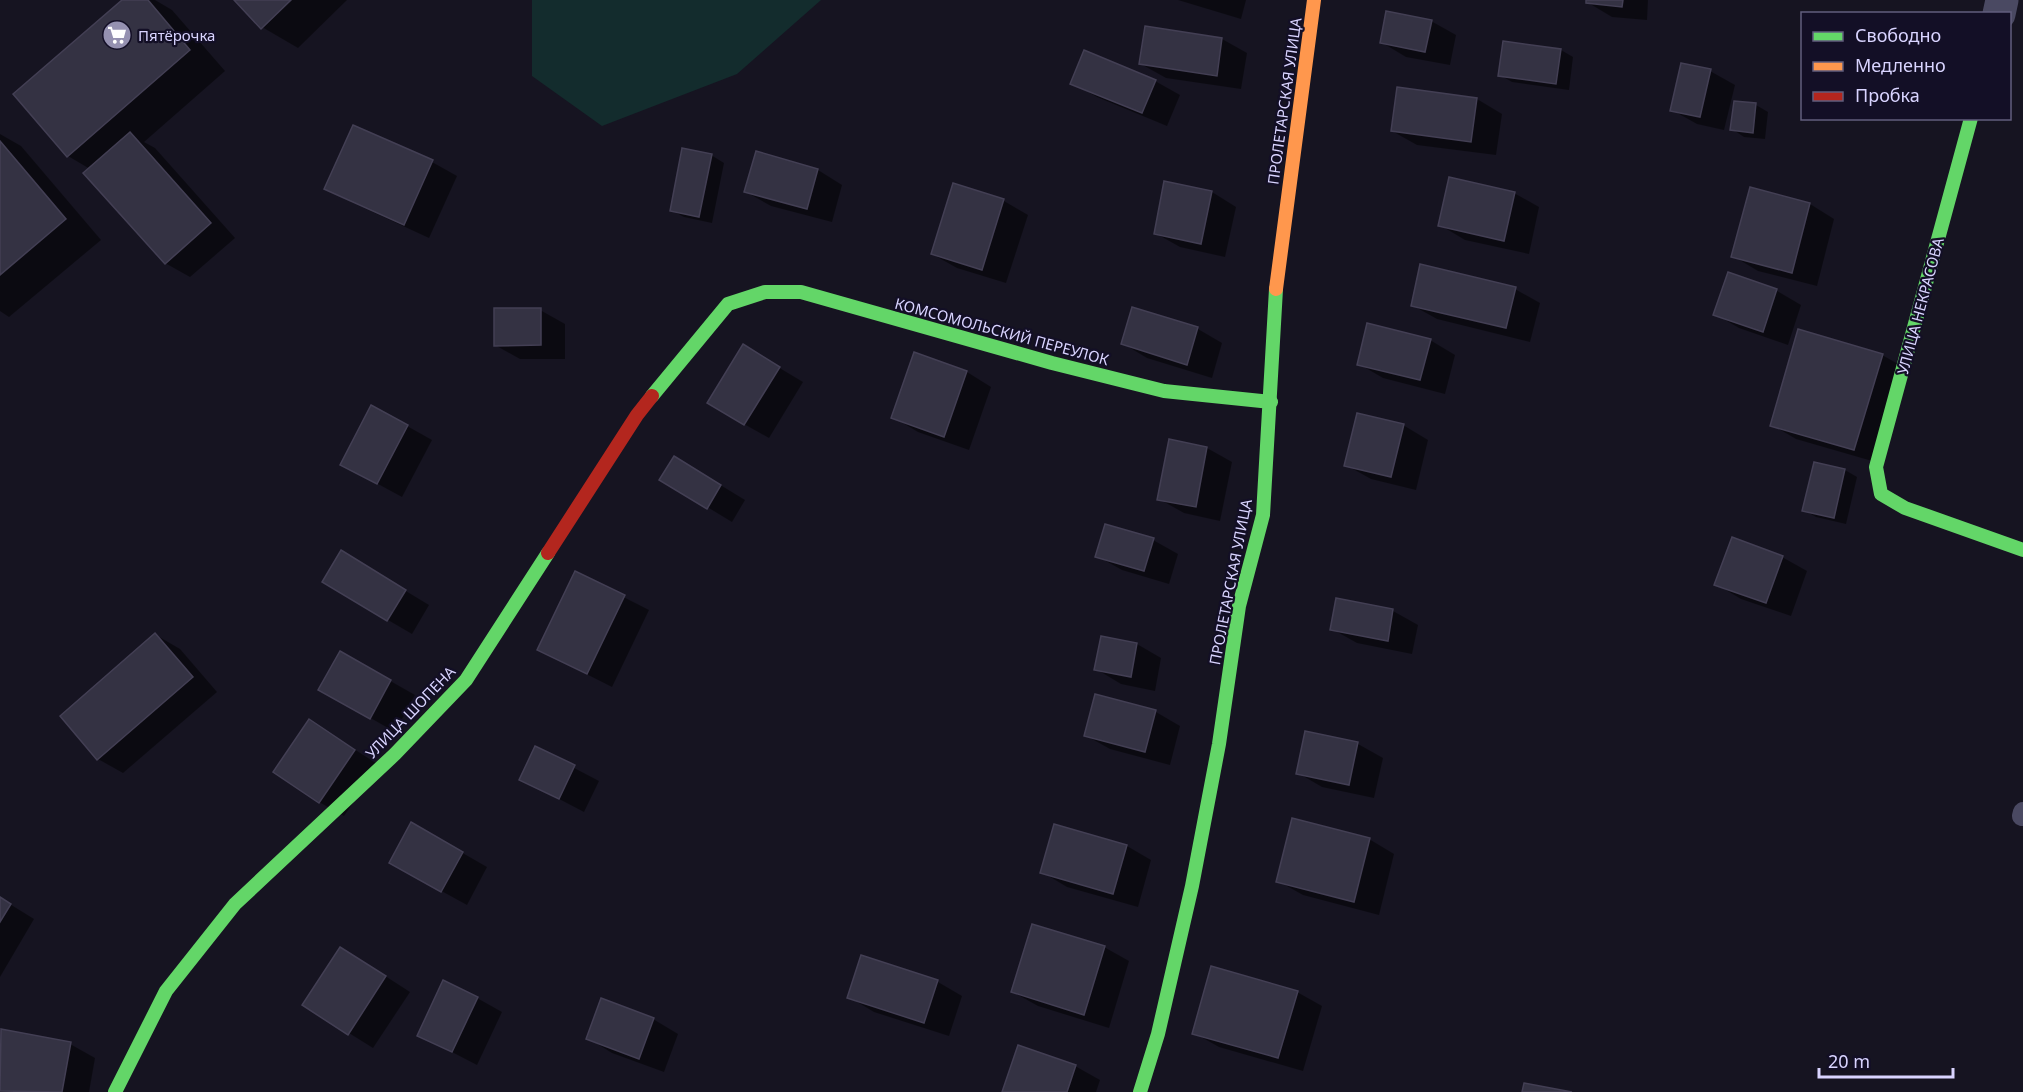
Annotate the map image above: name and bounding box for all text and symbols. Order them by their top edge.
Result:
legend [1801,12,2011,120]
street label: ПРОЛЕТАРСКАЯ УЛИЦА [1262,16,1306,186]
supermarket icon: Пятёрочка [101,19,133,51]
text: Свободно [1855,23,1941,47]
place label: Пятёрочка [138,25,215,45]
text: Медленно [1855,53,1946,77]
text: Пробка [1855,83,1920,107]
street label: УЛИЦА НЕКРАСОВА [1892,235,1948,377]
street label: КОМСОМОЛЬСКИЙ ПЕРЕУЛОК [893,293,1112,369]
street label: ПРОЛЕТАРСКАЯ УЛИЦА [1204,497,1256,667]
street label: УЛИЦА ШОПЕНА [361,661,460,763]
scale bar [1819,1041,1952,1079]
text: 20 m [1828,1049,1870,1073]

